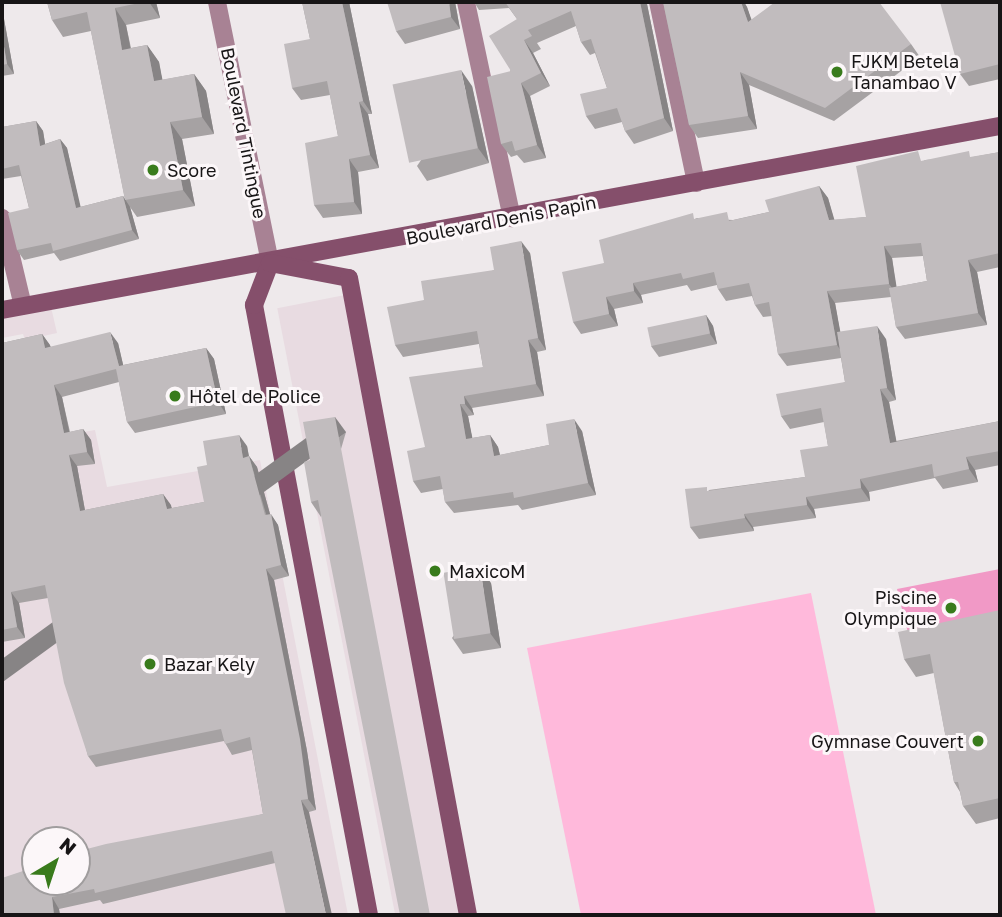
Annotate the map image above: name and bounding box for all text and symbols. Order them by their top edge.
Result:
street label: Boulevard Tintingue [217,46,271,220]
place label: FJKM Betela Tanambao V [851,51,959,94]
marker: FJKM Betela Tanambao V [829,64,845,80]
place label: Score [167,159,216,181]
marker: Score [145,162,161,178]
street label: Boulevard Denis Papin [404,191,598,249]
place label: Hôtel de Police [189,385,321,407]
marker: Hôtel de Police [167,388,183,404]
place label: MaxicoM [449,560,525,582]
marker: MaxicoM [427,563,443,579]
place label: Piscine Olympique [844,587,937,630]
marker: Piscine Olympique [943,600,959,616]
place label: Bazar Kely [164,653,255,675]
marker: Bazar Kely [142,656,158,672]
place label: Gymnase Couvert [811,730,964,752]
marker: Gymnase Couvert [970,733,986,749]
north arrow [21,826,91,896]
text: N [55,832,81,859]

